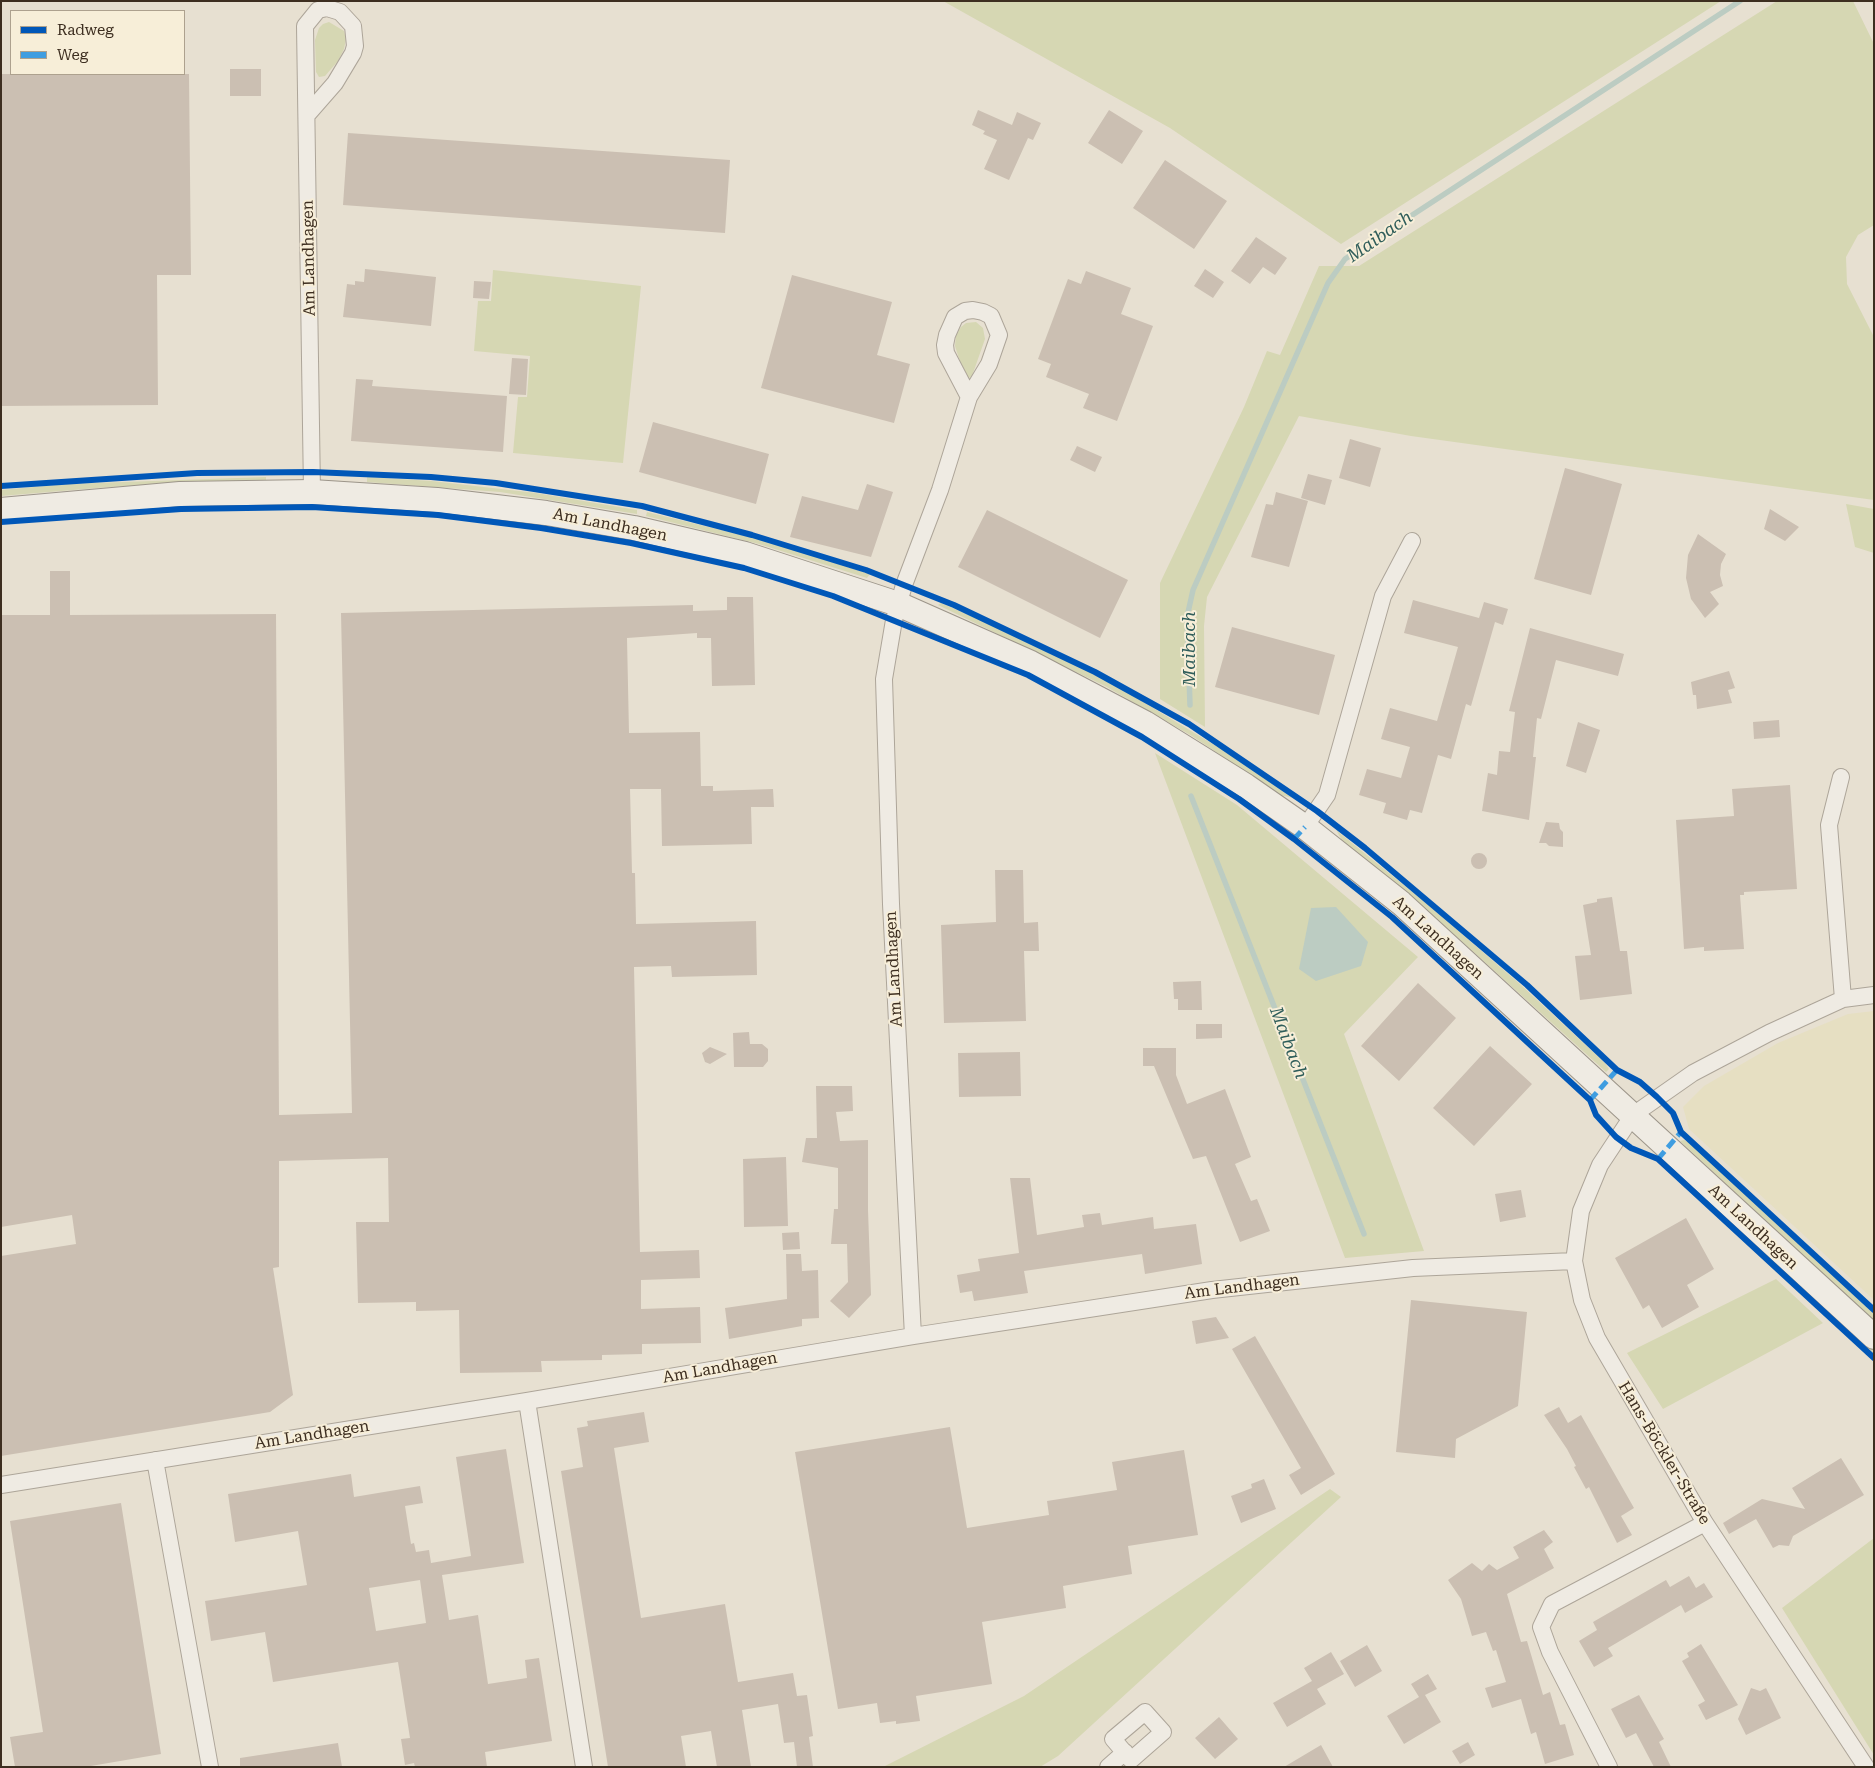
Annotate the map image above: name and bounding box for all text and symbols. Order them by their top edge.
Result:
legend [10,10,185,75]
text: Radweg [57,21,114,39]
text: Weg [57,46,88,64]
street label: Am Landhagen [298,200,320,316]
water label: Maibach [1343,207,1417,267]
street label: Am Landhagen [551,505,669,545]
water label: Maibach [1179,611,1201,687]
street label: Am Landhagen [1388,892,1488,984]
street label: Am Landhagen [881,911,907,1027]
water label: Maibach [1264,1004,1312,1082]
street label: Am Landhagen [1704,1180,1802,1274]
street label: Am Landhagen [1183,1270,1301,1304]
street label: Am Landhagen [661,1348,779,1388]
street label: Hans-Böckler-Straße [1614,1378,1714,1528]
street label: Am Landhagen [253,1416,371,1454]

